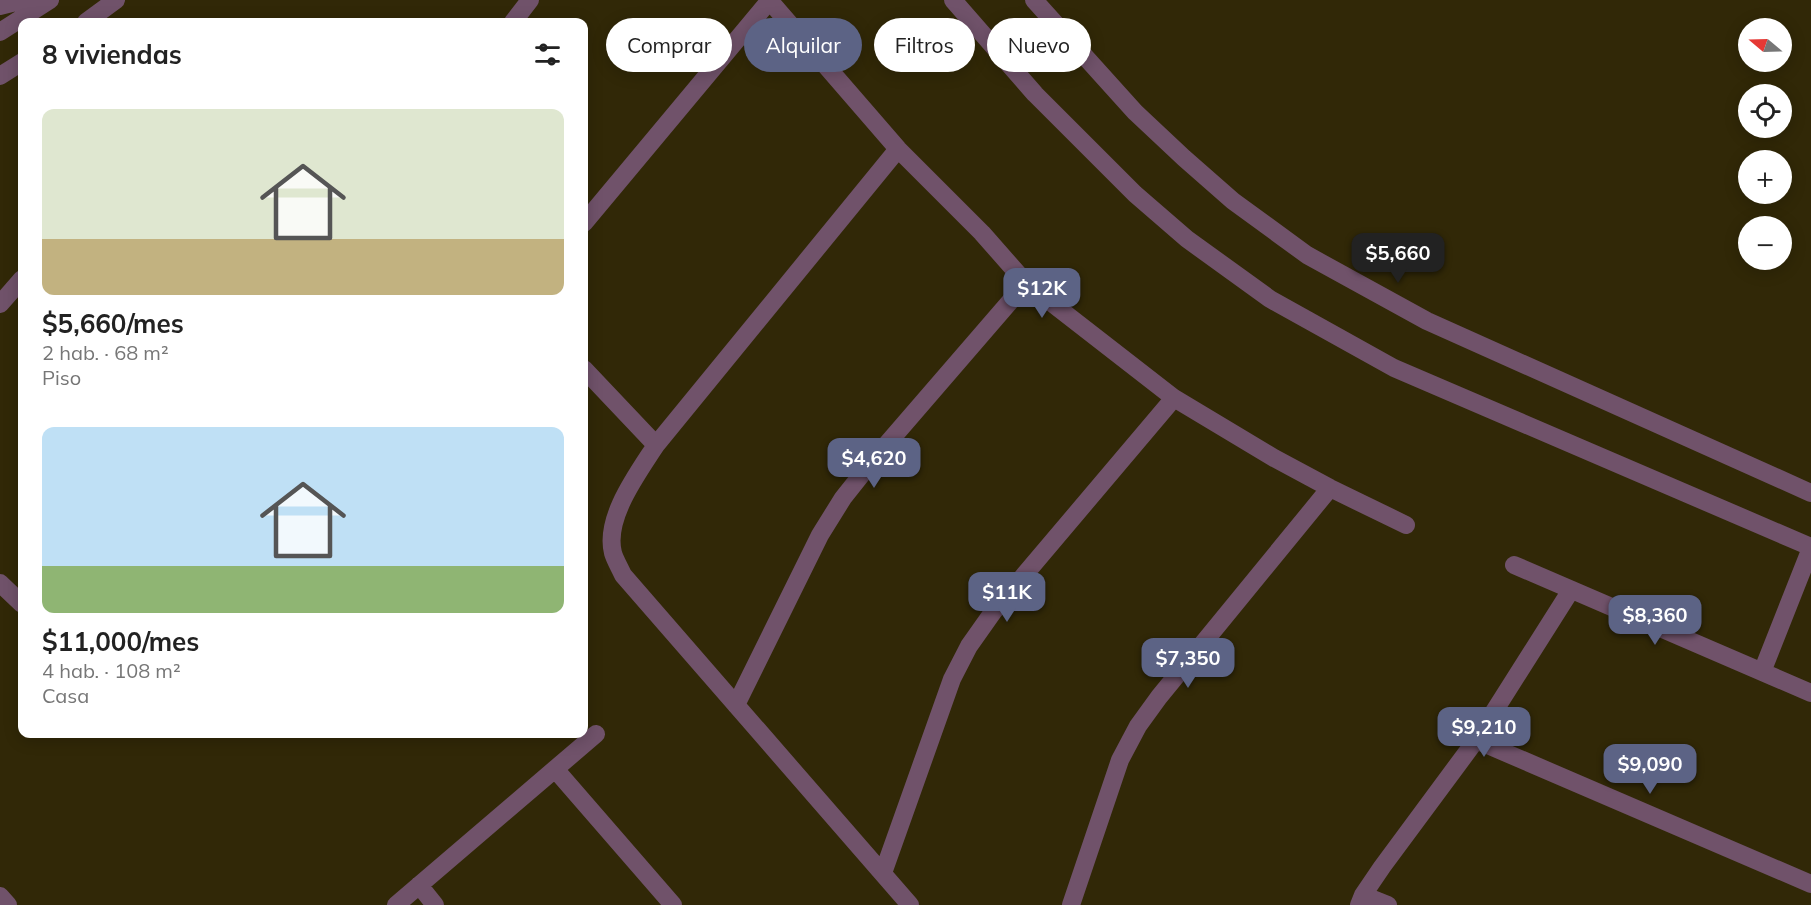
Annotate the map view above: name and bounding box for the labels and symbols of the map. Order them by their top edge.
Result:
north arrow [1738,18,1792,72]
pin: $5,660 [1349,233,1447,284]
pin: $12K [1006,268,1078,319]
pin: $4,620 [825,438,923,489]
pin: $11K [971,572,1043,623]
pin: $8,360 [1606,595,1704,646]
pin: $7,350 [1139,638,1237,689]
pin: $9,210 [1435,707,1533,758]
pin: $9,090 [1601,744,1699,795]

